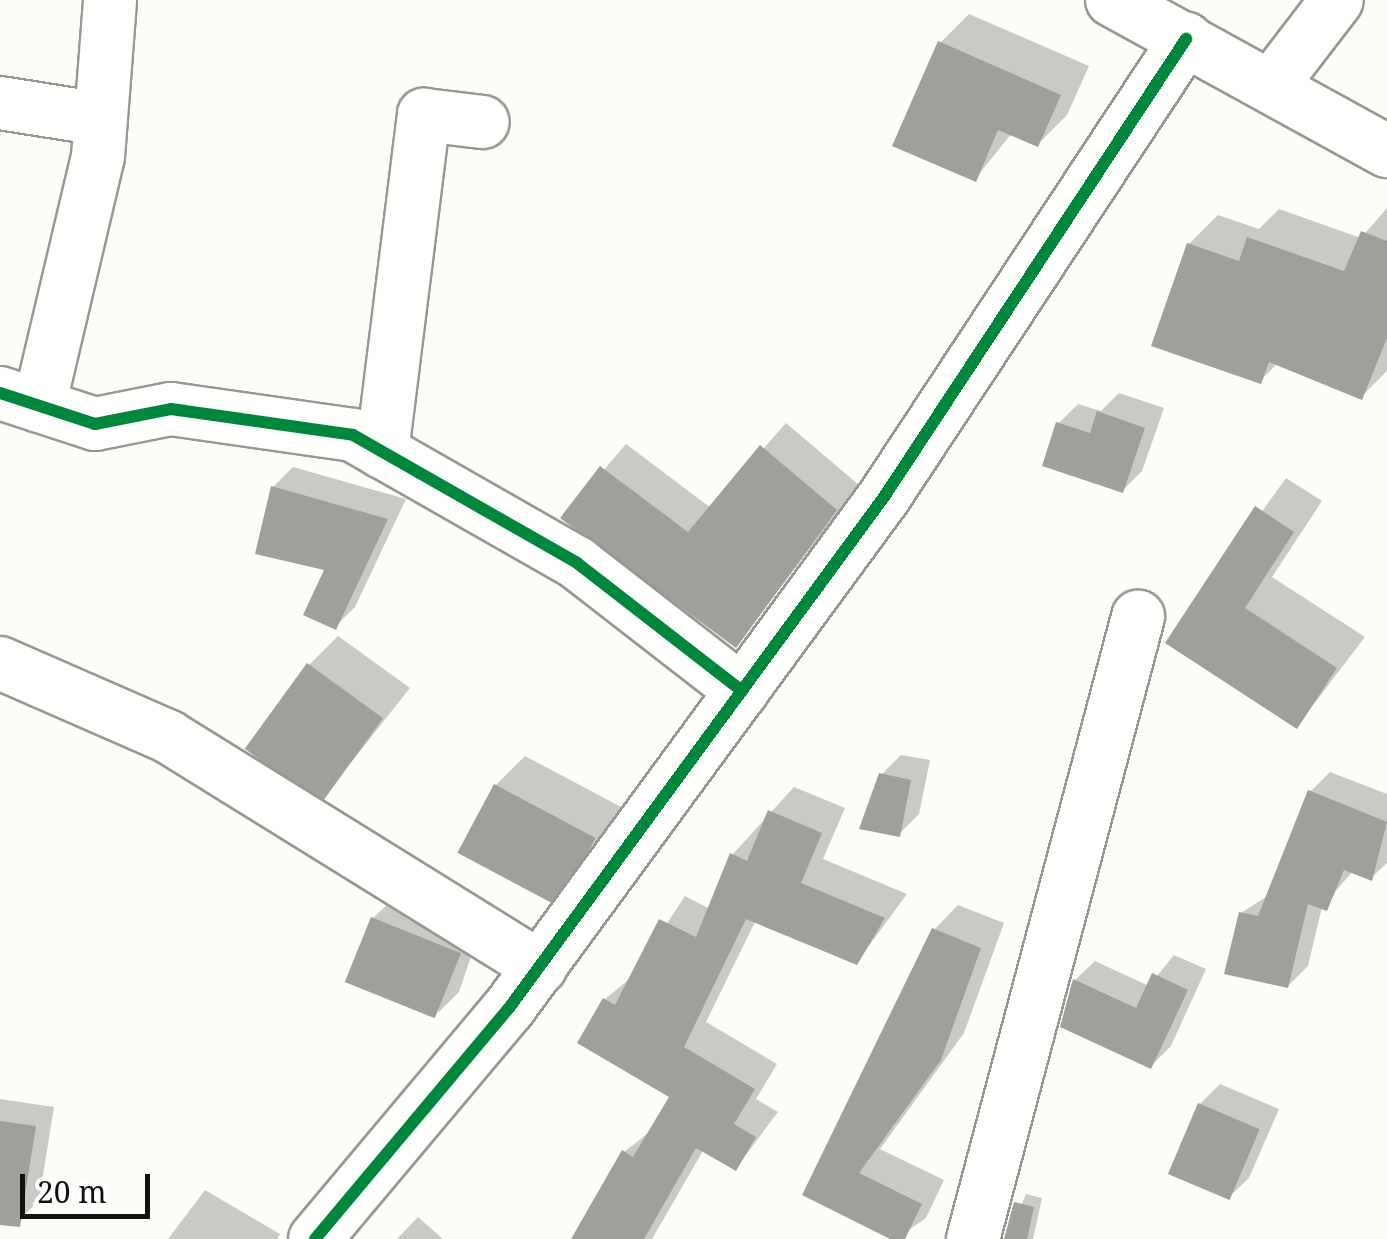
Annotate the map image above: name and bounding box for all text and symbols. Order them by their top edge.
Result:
scale bar [25,1154,155,1216]
text: 20 m [37,1171,107,1212]

